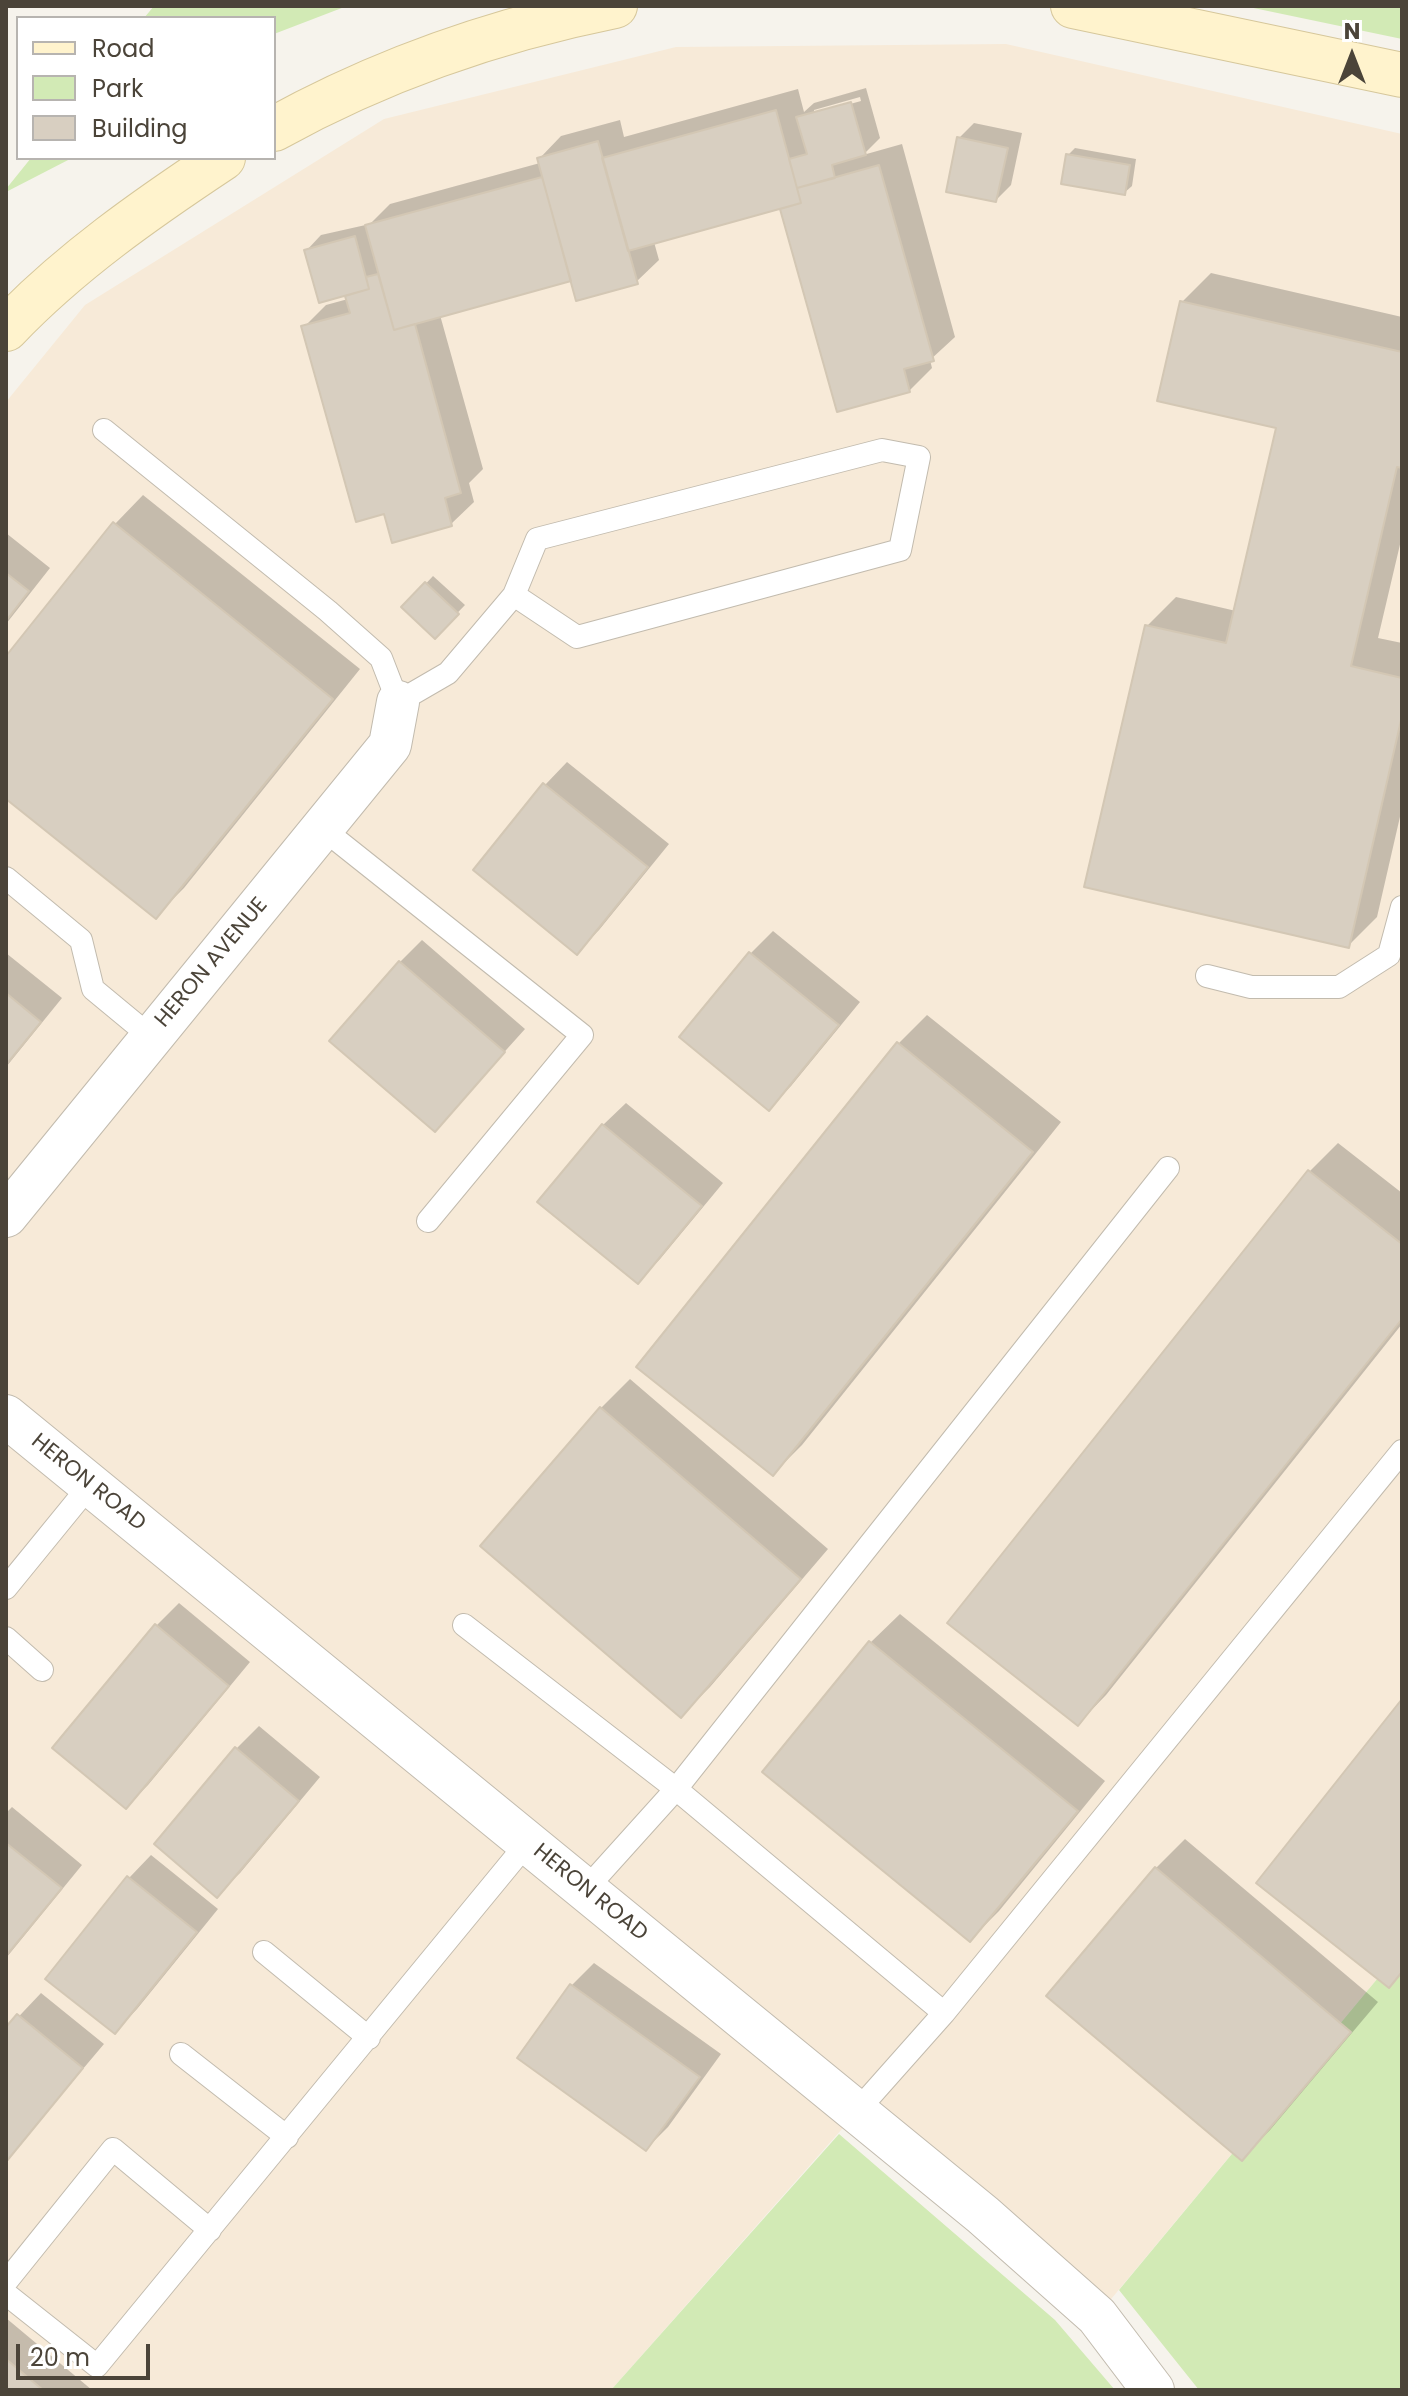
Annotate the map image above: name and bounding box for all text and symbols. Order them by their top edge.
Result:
legend [16,16,276,160]
north arrow [1312,16,1392,96]
text: N [1344,16,1360,47]
text: Road [92,32,154,65]
text: Park [92,72,143,105]
text: Building [92,112,188,145]
street label: HERON AVENUE [150,893,274,1033]
street label: HERON ROAD [25,1429,151,1537]
street label: HERON ROAD [527,1839,653,1947]
scale bar [20,2328,154,2378]
text: 20 m [30,2341,90,2374]

